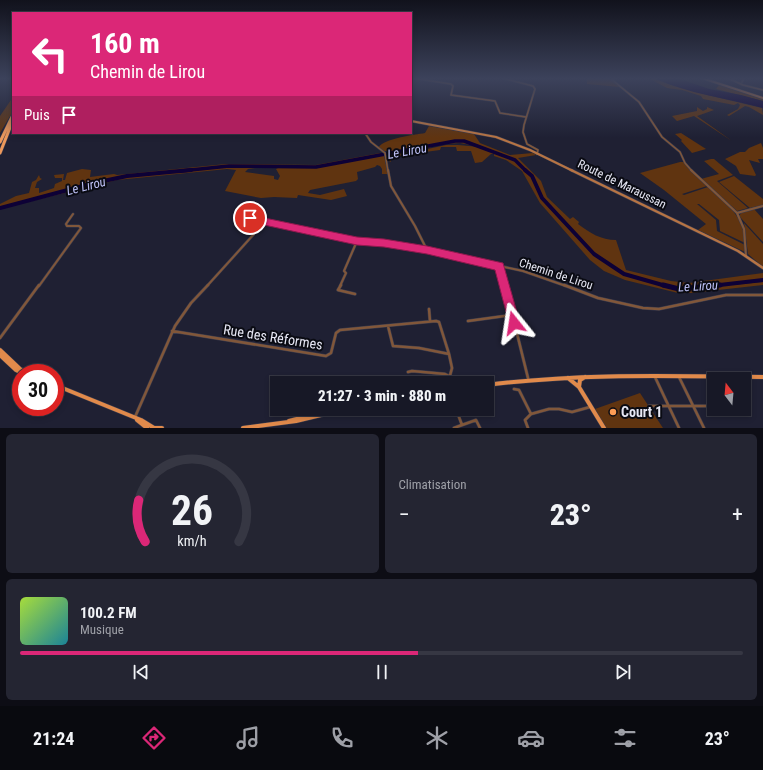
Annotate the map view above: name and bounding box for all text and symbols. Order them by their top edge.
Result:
text: 160 m [90,27,160,60]
icon: left [24,28,76,80]
text: Chemin de Lirou [90,61,205,82]
icon: arrive [58,104,80,126]
text: Puis [24,106,50,124]
water label: Le Lirou [386,140,428,162]
street label: Route de Maraussan [575,157,669,212]
water label: Le Lirou [65,174,107,198]
pin [233,201,267,235]
icon: arrive [239,207,261,229]
street label: Chemin de Lirou [517,255,595,293]
water label: Le Lirou [678,277,718,295]
position arrow [493,302,535,344]
street label: Rue des Réformes [222,321,324,353]
speed limit sign: 30 [12,364,64,416]
north arrow [707,372,751,416]
map controls [707,372,751,416]
text: 21:27 · 3 min · 880 m [318,387,446,405]
place label: Court 1 [621,404,662,420]
marker: Court 1 [608,407,618,417]
text: Climatisation [399,477,467,492]
text: 26 [171,485,213,534]
text: 23° [550,497,592,532]
text: − [399,502,410,527]
text: + [732,502,743,527]
text: km/h [178,532,207,548]
text: 100.2 FM [80,604,137,622]
text: Musique [80,622,124,637]
icon: previous [130,661,152,683]
icon: pause [371,661,393,683]
icon: next [612,661,634,683]
icon: directions [140,724,168,752]
icon: music [234,724,262,752]
icon: phone [328,724,356,752]
icon: climate [423,724,451,752]
icon: car [517,724,545,752]
icon: filters [611,724,639,752]
text: 21:24 [33,728,74,749]
text: 23° [705,728,730,749]

